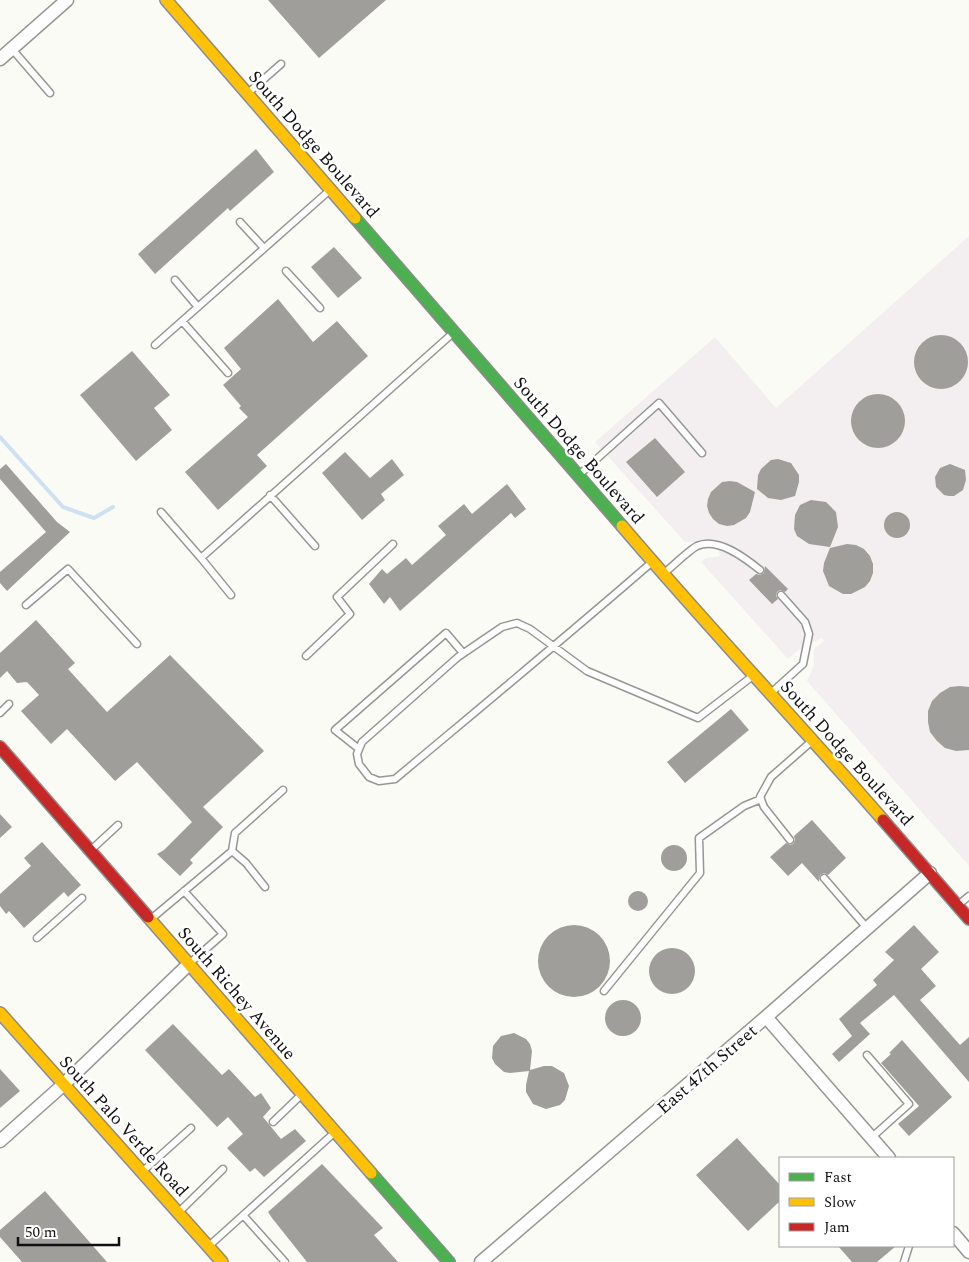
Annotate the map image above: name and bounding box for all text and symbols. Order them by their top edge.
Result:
street label: South Dodge Boulevard [242,64,386,224]
street label: South Dodge Boulevard [507,370,651,530]
street label: South Dodge Boulevard [774,674,920,832]
street label: South Richey Avenue [171,921,302,1066]
street label: East 47th Street [651,1018,764,1121]
street label: South Palo Verde Road [53,1049,195,1203]
legend [779,1157,954,1247]
text: Fast [824,1166,852,1189]
text: Slow [824,1191,856,1214]
scale bar [18,1214,119,1246]
text: Jam [824,1216,850,1239]
text: 50 m [25,1221,57,1244]

